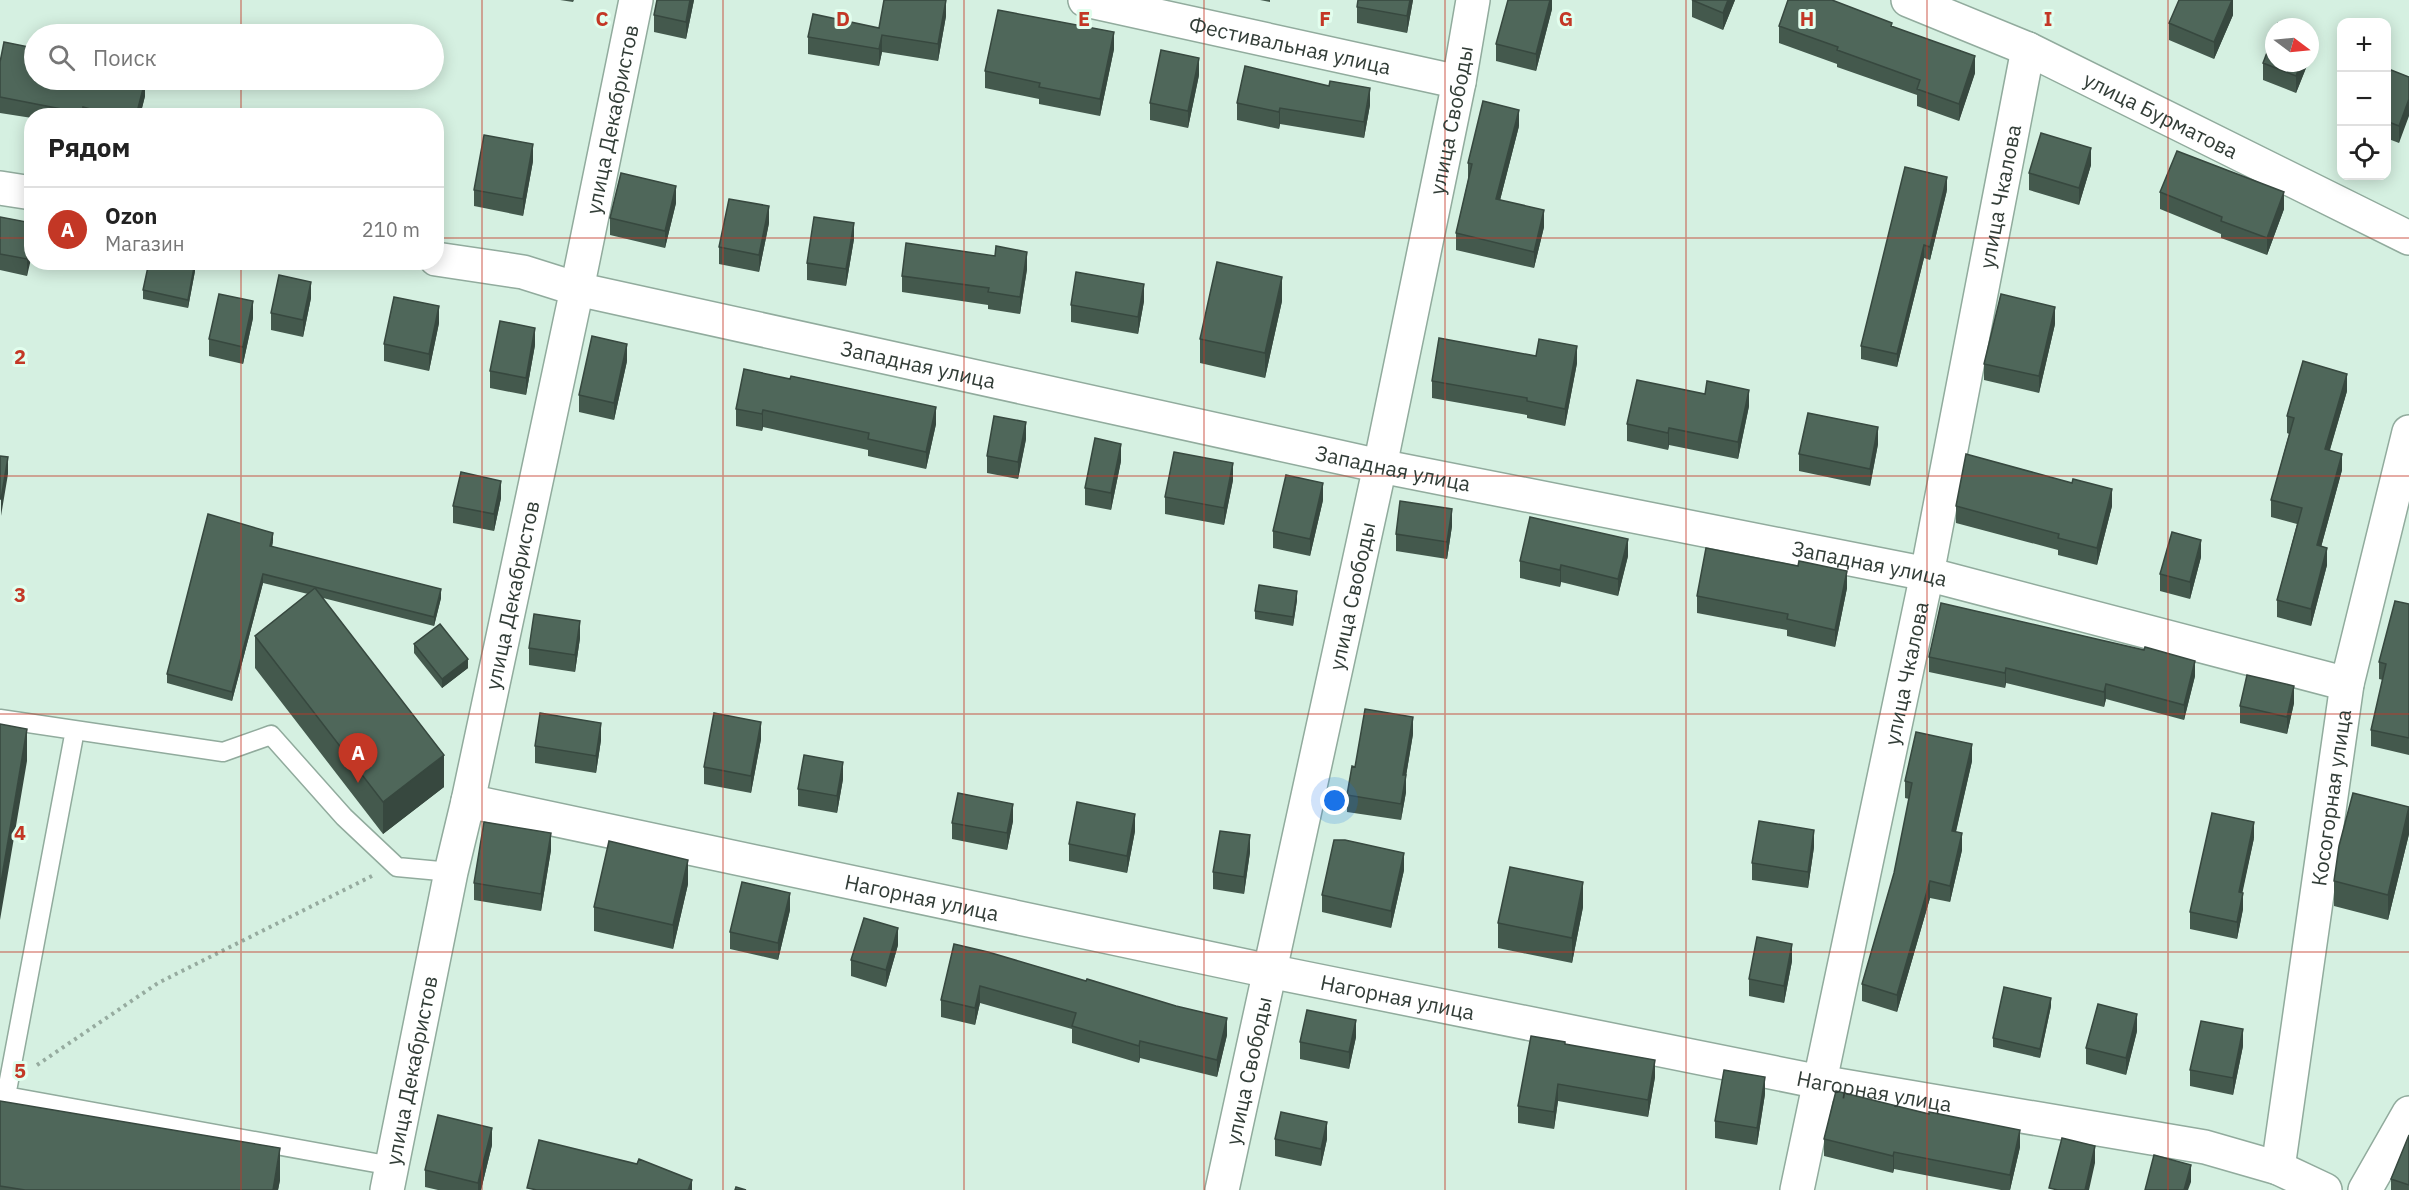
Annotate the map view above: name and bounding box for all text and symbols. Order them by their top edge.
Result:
text: C [595,5,609,32]
text: D [836,5,850,32]
text: E [1078,5,1090,32]
text: F [1319,5,1331,32]
text: G [1559,5,1573,32]
text: H [1800,5,1814,32]
text: I [2044,5,2052,32]
street label: Фестивальная улица [1186,9,1394,81]
north arrow [2265,18,2319,72]
map controls [2337,18,2391,180]
button: + [2337,18,2391,72]
street label: улица Декабристов [579,22,645,217]
search box [24,24,444,90]
icon: search [45,41,78,74]
text: Поиск [93,43,157,72]
street label: улица Свободы [1422,44,1479,197]
street label: улица Бурматова [2079,65,2243,165]
button: − [2337,72,2391,126]
street label: улица Чкалова [1972,122,2027,271]
button: locate [2337,126,2391,180]
text: Рядом [48,130,130,164]
text: Ozon [105,201,157,230]
text: A [61,216,74,243]
text: 210 m [362,216,420,243]
text: Магазин [105,230,185,257]
street label: Западная улица [838,334,998,395]
text: 2 [14,343,26,370]
street label: Западная улица [1313,438,1473,498]
street label: улица Декабристов [478,498,546,692]
street label: улица Свободы [1322,519,1381,673]
street label: Западная улица [1789,534,1950,593]
text: 3 [14,581,26,608]
street label: улица Чкалова [1877,599,1935,748]
street label: Косогорная улица [2304,708,2357,888]
pin: A [338,734,378,783]
your location [1320,786,1349,815]
text: 4 [14,819,26,846]
street label: Нагорная улица [842,867,1001,927]
street label: Нагорная улица [1318,968,1477,1026]
street label: улица Декабристов [378,973,444,1168]
street label: улица Свободы [1218,994,1278,1148]
text: 5 [14,1057,26,1084]
street label: Нагорная улица [1794,1064,1954,1118]

